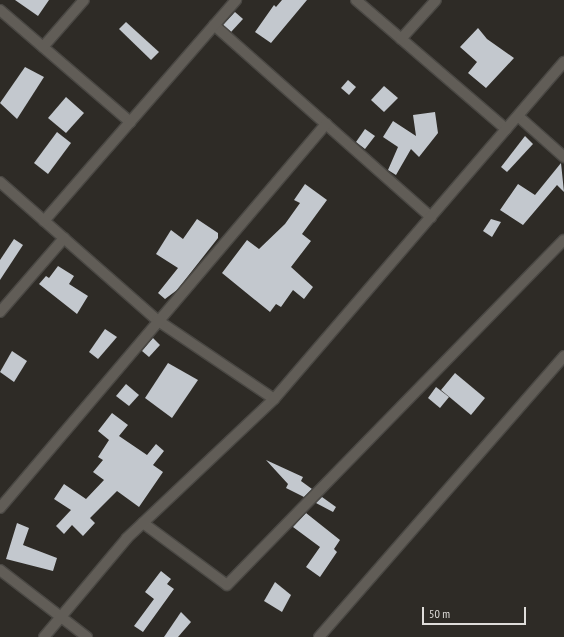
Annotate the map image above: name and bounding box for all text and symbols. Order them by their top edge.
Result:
scale bar [424,599,528,625]
text: 50 m [429,606,450,621]

